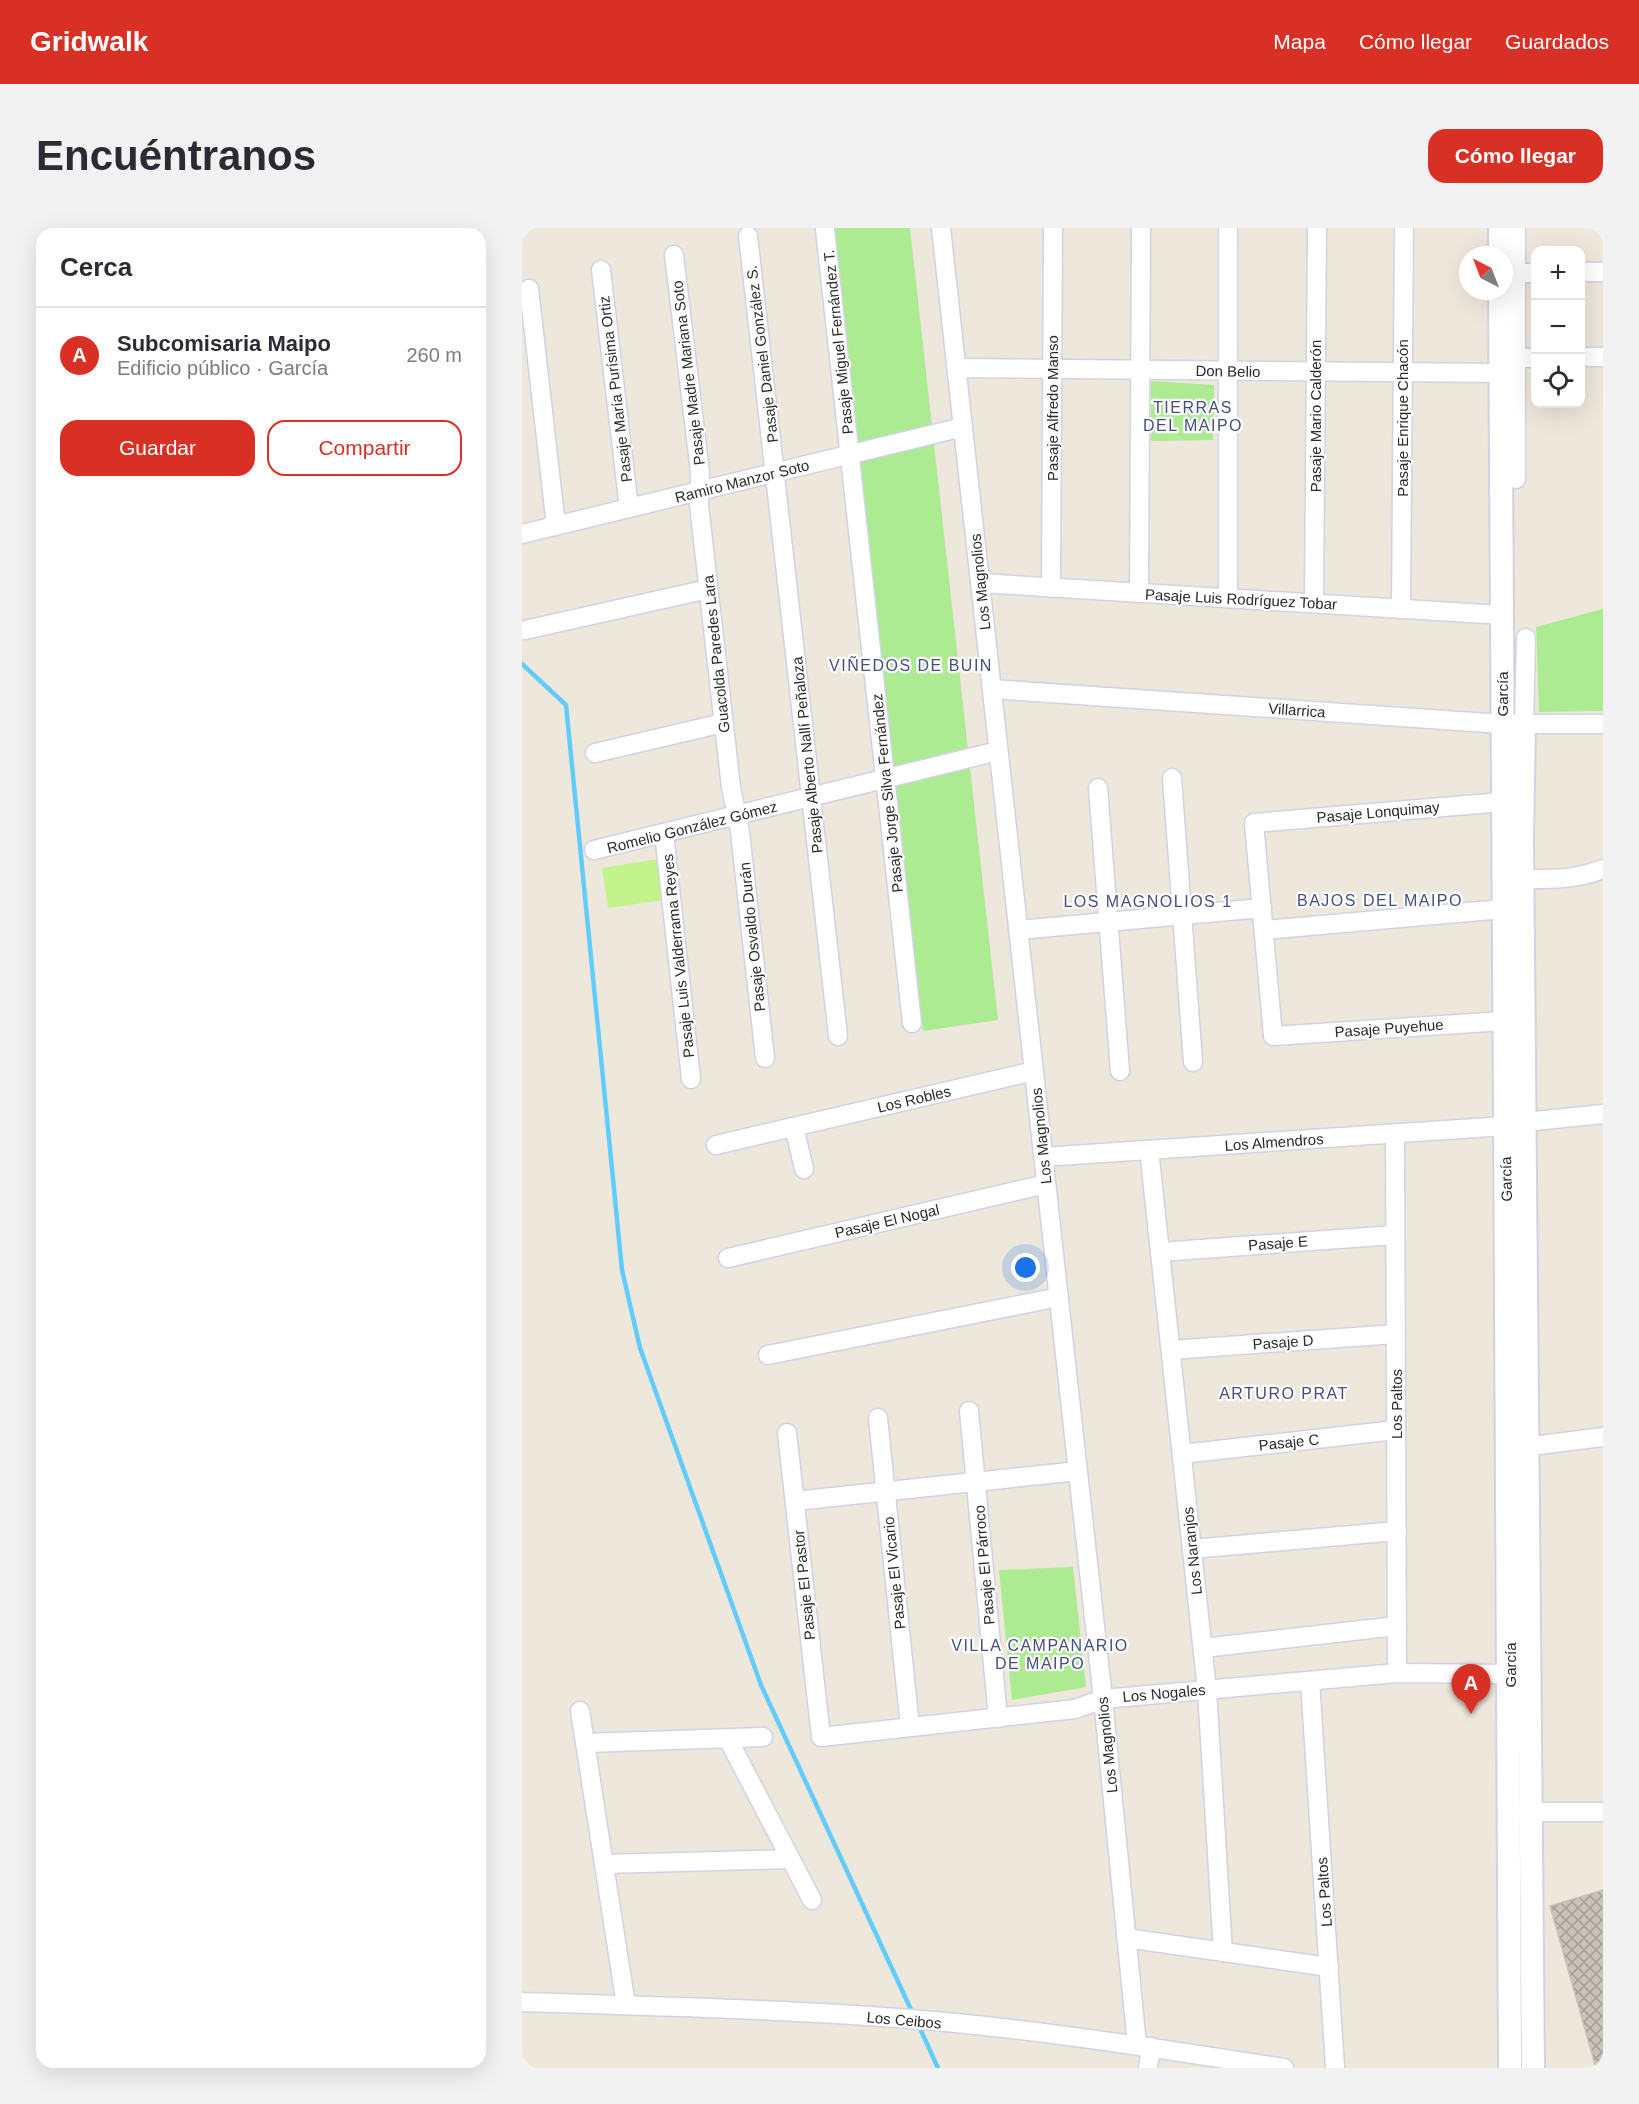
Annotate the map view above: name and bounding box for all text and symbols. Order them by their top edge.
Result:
text: Gridwalk [30,26,148,57]
text: Mapa [1273,30,1326,53]
text: Cómo llegar [1359,30,1472,53]
text: Guardados [1505,30,1609,53]
button: Cómo llegar [1428,129,1603,183]
text: Encuéntranos [36,132,316,179]
north arrow [1459,246,1513,300]
map controls [1531,246,1585,408]
button: + [1531,246,1585,300]
street label: Pasaje Miguel Fernández T. [820,249,856,435]
text: Cerca [60,252,132,282]
street label: Pasaje Daniel González S. [743,264,781,444]
street label: Pasaje Madre Mariana Soto [668,280,708,466]
street label: Pasaje María Purísima Ortiz [595,295,635,483]
button: − [1531,300,1585,354]
text: Subcomisaria Maipo [117,331,331,356]
street label: Pasaje Alfredo Manso [1044,335,1061,481]
street label: Pasaje Enrique Chacón [1394,339,1411,497]
street label: Pasaje Mario Calderón [1307,340,1324,492]
text: A [72,344,87,366]
text: 260 m [406,344,462,366]
button: locate [1531,354,1585,408]
text: Edificio público · García [117,357,328,379]
street label: Don Belio [1195,362,1261,380]
district label: TIERRAS DEL MAIPO [1143,399,1243,434]
button: Guardar [60,420,255,476]
button: Compartir [267,420,462,476]
street label: Ramiro Manzor Soto [673,456,811,506]
street label: Los Magnolios [966,533,994,631]
street label: Guacolda Paredes Lara [699,574,733,734]
street label: Pasaje Luis Rodríguez Tobar [1145,585,1337,613]
street label: Pasaje Alberto Nallí Peñaloza [788,655,826,854]
district label: VIÑEDOS DE BUIN [829,655,993,674]
street label: García [1494,671,1511,717]
street label: Pasaje Jorge Silva Fernández [868,693,906,893]
street label: Villarrica [1268,700,1327,721]
street label: Romelio González Gómez [605,798,779,856]
street label: Pasaje Lonquimay [1316,798,1441,826]
street label: Pasaje Luis Valderrama Reyes [659,853,697,1059]
street label: Pasaje Osvaldo Durán [736,861,768,1013]
district label: BAJOS DEL MAIPO [1297,892,1463,909]
district label: LOS MAGNOLIOS 1 [1063,893,1233,910]
street label: Pasaje Puyehue [1334,1016,1444,1040]
street label: Los Robles [876,1082,952,1116]
street label: Los Magnolios [1027,1087,1055,1185]
street label: Los Almendros [1224,1130,1324,1154]
street label: García [1497,1156,1515,1202]
street label: Pasaje El Nogal [833,1201,941,1241]
street label: Pasaje E [1247,1232,1309,1254]
your location [1011,1253,1040,1282]
street label: Pasaje D [1252,1331,1314,1353]
street label: Los Paltos [1388,1369,1405,1439]
district label: ARTURO PRAT [1219,1385,1349,1402]
street label: Pasaje C [1258,1430,1320,1454]
street label: Pasaje El Párroco [970,1504,998,1626]
street label: Los Naranjos [1179,1506,1205,1596]
street label: Pasaje El Vicario [880,1516,908,1630]
street label: Pasaje El Pastor [790,1529,818,1641]
district label: VILLA CAMPANARIO DE MAIPO [951,1637,1129,1672]
street label: García [1502,1642,1519,1688]
pin: A [1452,1664,1490,1714]
street label: Los Nogales [1122,1681,1206,1705]
street label: Los Magnolios [1093,1696,1121,1794]
street label: Los Paltos [1313,1856,1335,1928]
street label: Los Ceibos [866,2008,942,2032]

